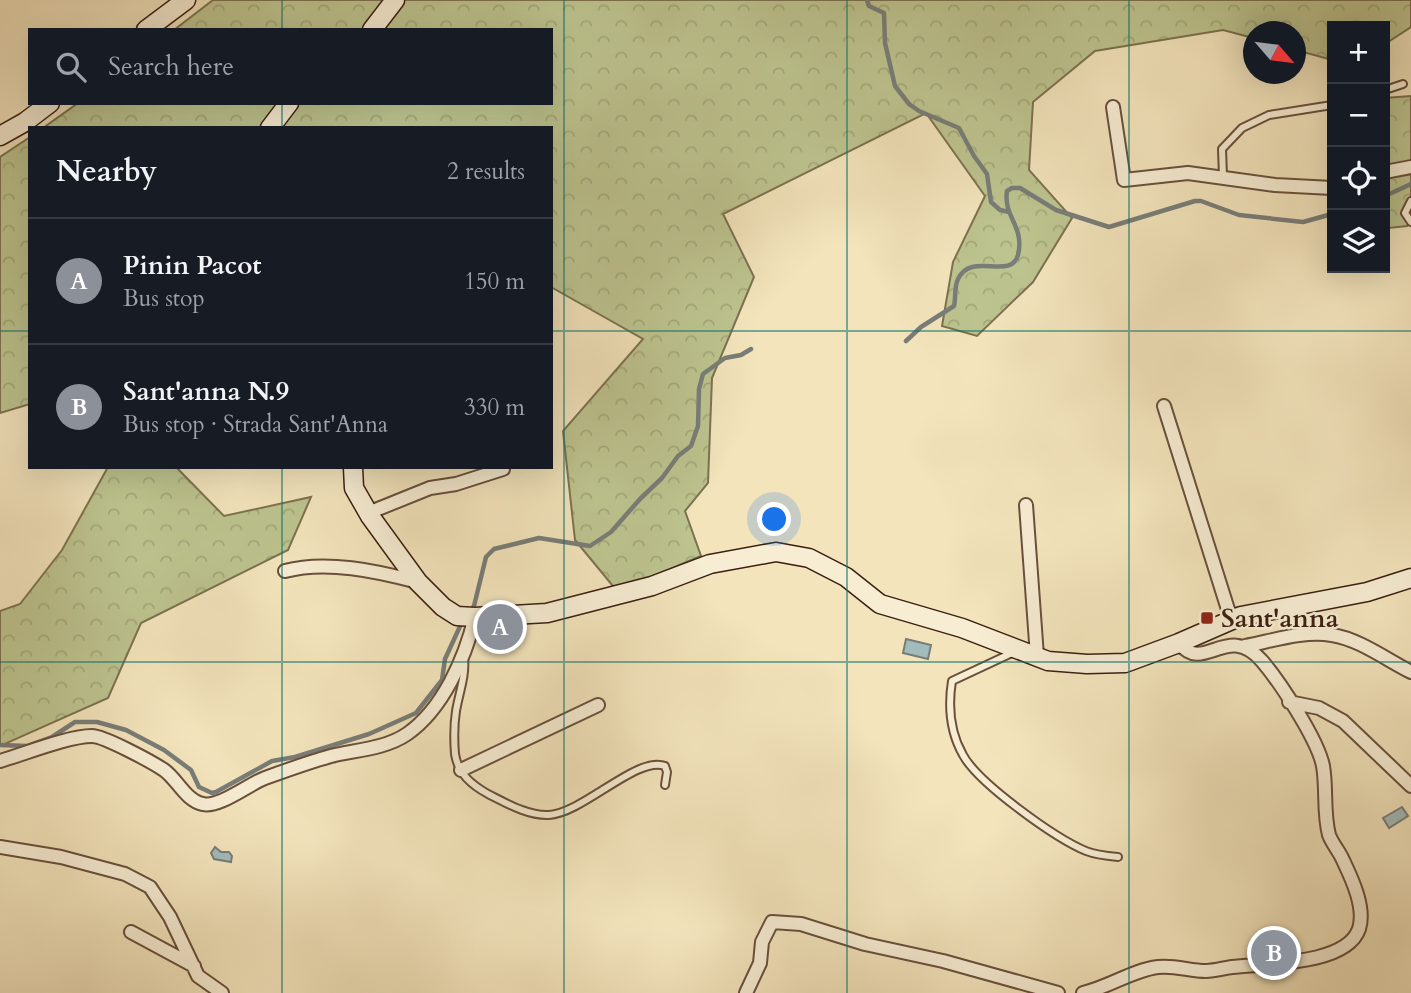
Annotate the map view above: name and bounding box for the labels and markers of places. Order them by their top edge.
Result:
pin: A [477,601,523,653]
place label: Sant'anna [1221,601,1339,636]
marker: Sant'anna [1199,610,1215,626]
pin: B [1251,927,1297,979]

